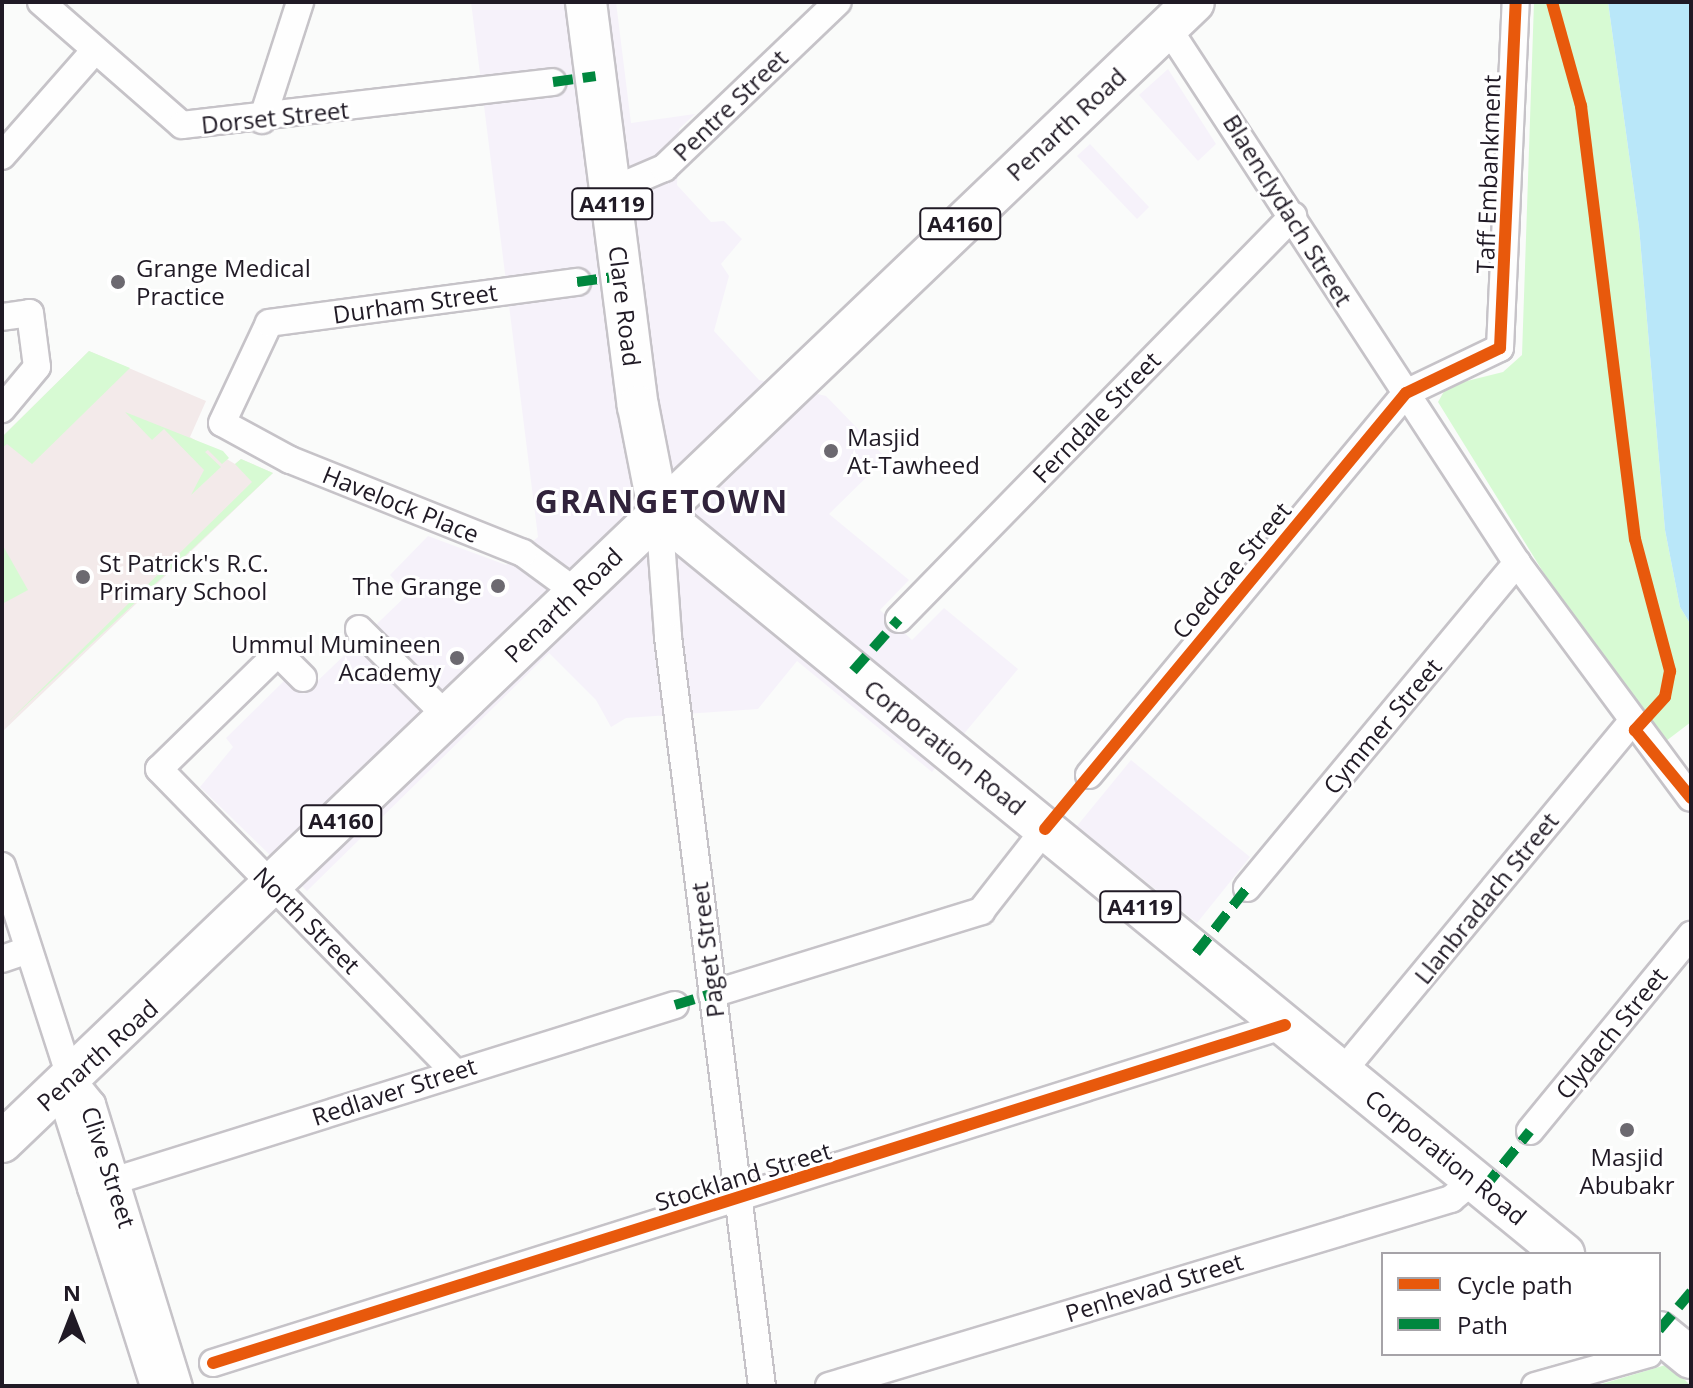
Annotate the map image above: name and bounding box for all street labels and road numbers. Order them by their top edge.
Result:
street label: Pentre Street [667,43,793,167]
street label: Penarth Road [1000,61,1132,187]
street label: Taff Embankment [1470,74,1506,274]
street label: Dorset Street [200,95,350,139]
street label: Blaenclydach Street [1217,109,1359,311]
road number: A4119 [570,186,654,222]
road number: A4160 [918,206,1002,242]
street label: Clare Road [603,244,647,368]
street label: Durham Street [331,277,499,329]
street label: Ferndale Street [1026,345,1166,489]
street label: Havelock Place [319,460,483,548]
street label: Coedcae Street [1166,496,1296,644]
street label: Penarth Road [498,542,628,668]
street label: Cymmer Street [1317,652,1447,800]
street label: Corporation Road [859,673,1031,821]
road number: A4160 [299,803,383,839]
street label: Llanbradach Street [1408,807,1564,989]
street label: North Street [248,861,366,979]
street label: Paget Street [684,881,730,1019]
road number: A4119 [1098,889,1182,925]
street label: Clydach Street [1549,961,1673,1105]
street label: Penarth Road [31,993,163,1117]
street label: Redlaver Street [308,1051,480,1131]
street label: Corporation Road [1360,1083,1532,1231]
street label: Clive Street [76,1103,142,1231]
street label: Stockland Street [652,1136,834,1216]
street label: Penhevad Street [1062,1246,1246,1328]

